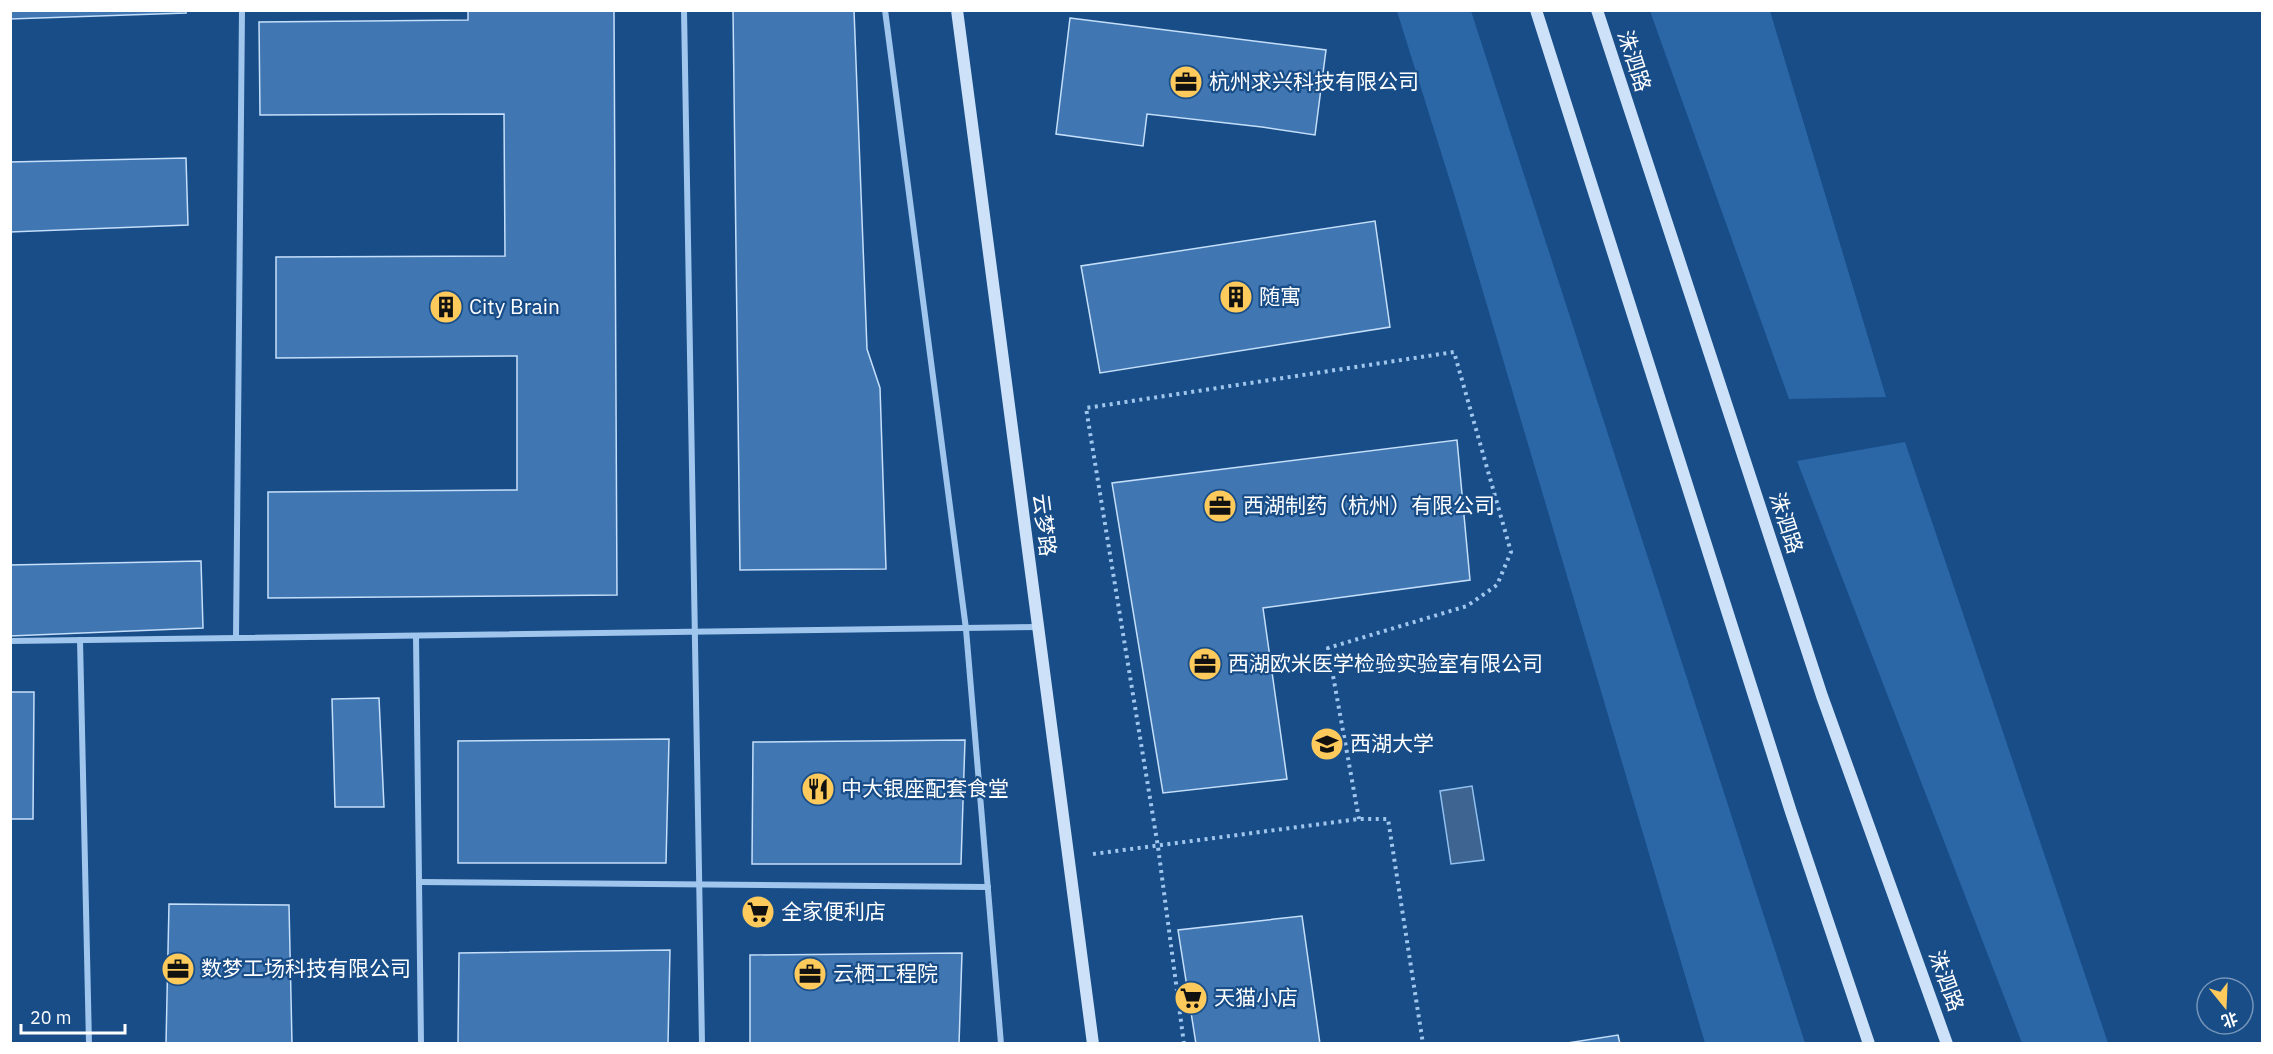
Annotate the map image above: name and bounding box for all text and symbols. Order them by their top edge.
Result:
street label: 洙泗路 [1612,26,1658,95]
office icon: 杭州求兴科技有限公司 [1168,64,1204,100]
place label: 杭州求兴科技有限公司 [1209,67,1419,95]
building icon: 随寓 [1218,279,1254,315]
place label: 随寓 [1259,282,1301,310]
building icon: City Brain [428,289,464,325]
place label: City Brain [469,292,560,320]
office icon: 西湖制药（杭州）有限公司 [1202,488,1238,524]
street label: 洙泗路 [1764,488,1810,557]
place label: 西湖制药（杭州）有限公司 [1243,491,1495,519]
street label: 云梦路 [1027,492,1063,558]
office icon: 西湖欧米医学检验实验室有限公司 [1187,646,1223,682]
place label: 西湖欧米医学检验实验室有限公司 [1228,649,1543,677]
school or university icon: 西湖大学 [1309,726,1345,762]
place label: 西湖大学 [1350,729,1434,757]
restaurant icon: 中大银座配套食堂 [800,771,836,807]
place label: 中大银座配套食堂 [841,774,1009,802]
supermarket icon: 全家便利店 [740,894,776,930]
place label: 全家便利店 [781,897,886,925]
street label: 洙泗路 [1923,946,1971,1015]
office icon: 数梦工场科技有限公司 [160,951,196,987]
place label: 数梦工场科技有限公司 [201,954,411,982]
office icon: 云栖工程院 [792,956,828,992]
place label: 云栖工程院 [833,959,938,987]
north arrow [2195,976,2255,1036]
supermarket icon: 天猫小店 [1173,980,1209,1016]
place label: 天猫小店 [1214,983,1298,1011]
scale bar [21,997,124,1035]
text: 20 m [30,1006,72,1029]
text: 北 [2219,1008,2240,1032]

